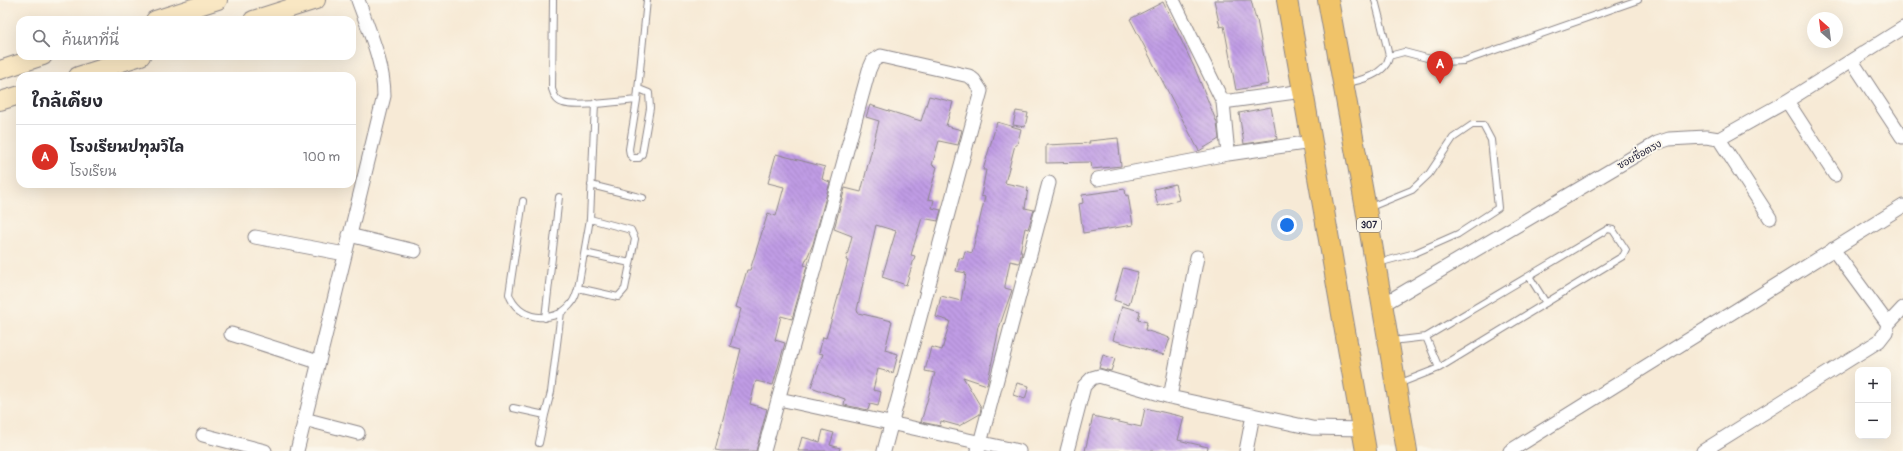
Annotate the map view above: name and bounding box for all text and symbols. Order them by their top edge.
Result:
north arrow [1807,12,1843,48]
search box [16,16,356,60]
icon: search [30,27,52,49]
text: ค้นหาที่นี่ [62,31,119,50]
pin: A [1427,51,1453,84]
text: ใกล้เคียง [32,91,103,112]
street label: ซอยซื่อตรง [1613,134,1664,172]
text: โรงเรียนปทุมวิไล [70,138,184,157]
text: A [41,149,49,165]
text: 100 m [303,149,340,165]
text: โรงเรียน [70,164,116,180]
your location [1277,215,1297,235]
road number: 307 [1357,218,1381,232]
map controls [1855,367,1891,439]
button: + [1855,367,1891,403]
button: − [1855,403,1891,439]

